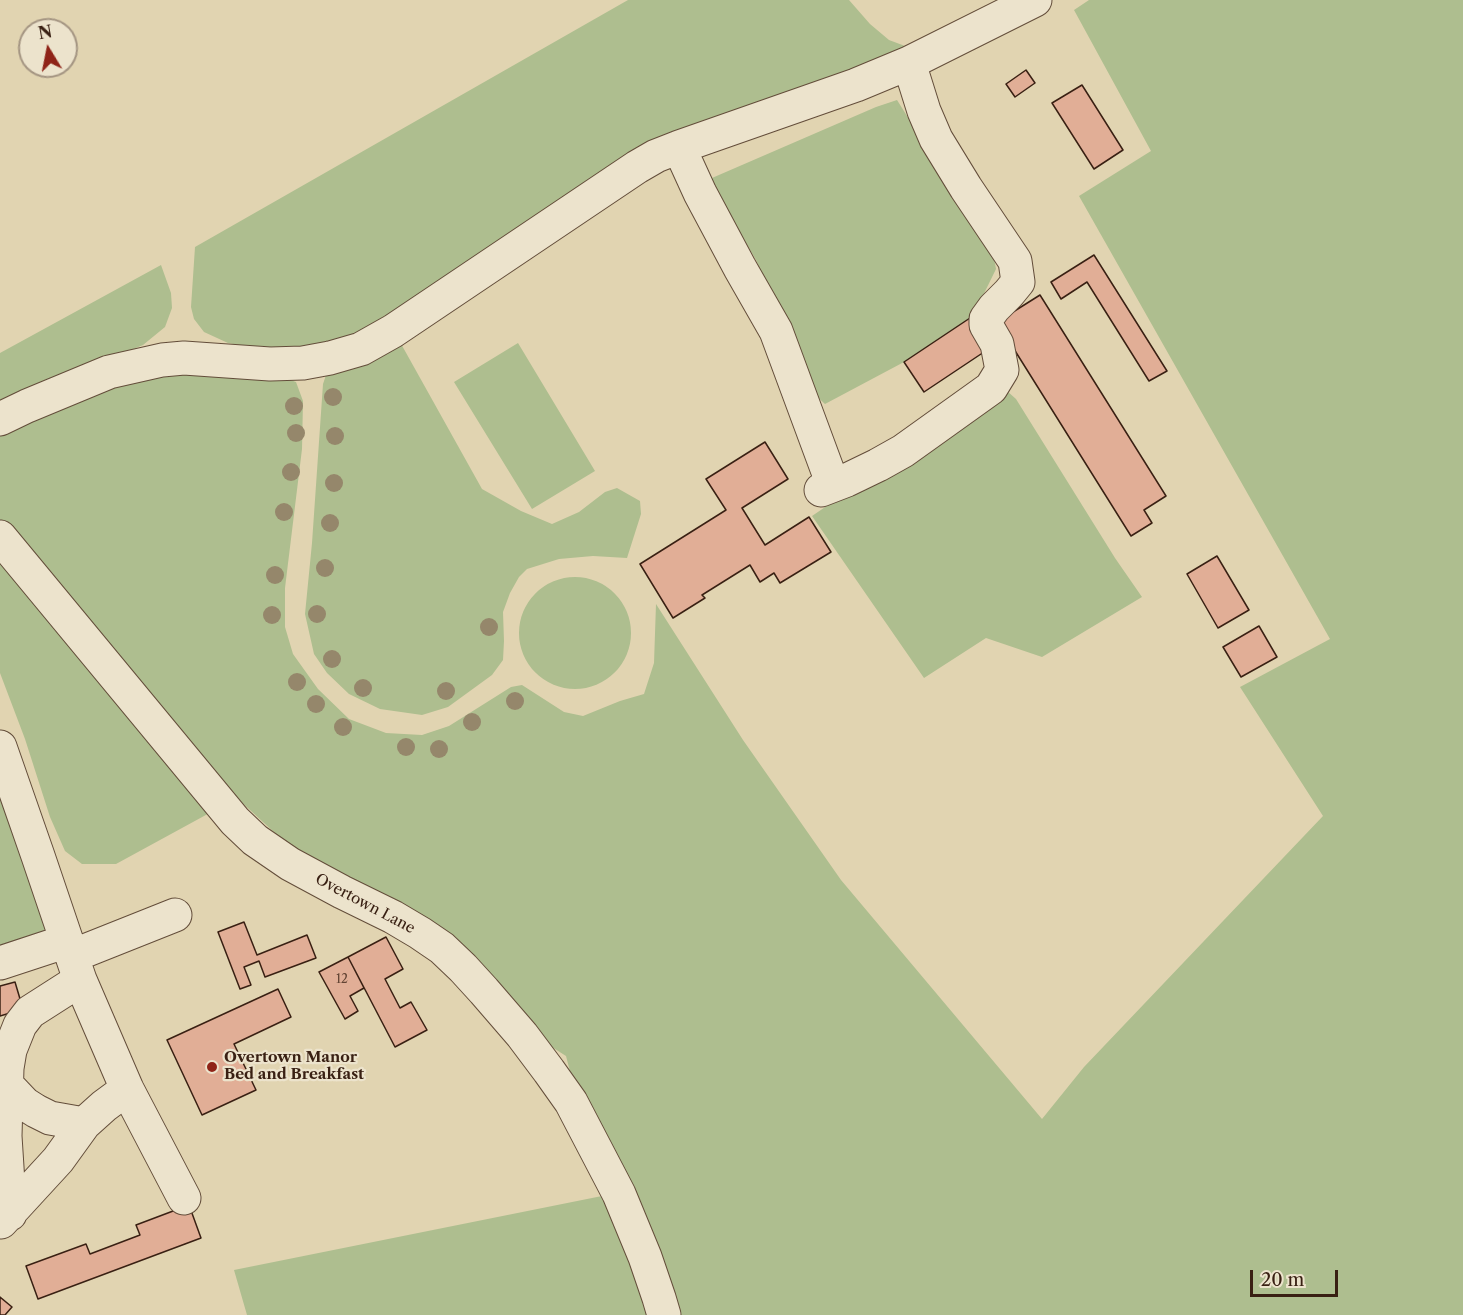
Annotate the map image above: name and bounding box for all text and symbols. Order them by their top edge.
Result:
north arrow [18,18,78,78]
text: N [37,21,54,43]
street label: Overtown Lane [312,870,418,938]
house number: 12 [336,973,348,987]
place label: Overtown Manor Bed and Breakfast [224,1049,364,1084]
marker: Overtown Manor Bed and Breakfast [205,1060,219,1074]
scale bar [1253,1258,1342,1296]
text: 20 m [1261,1269,1304,1291]

